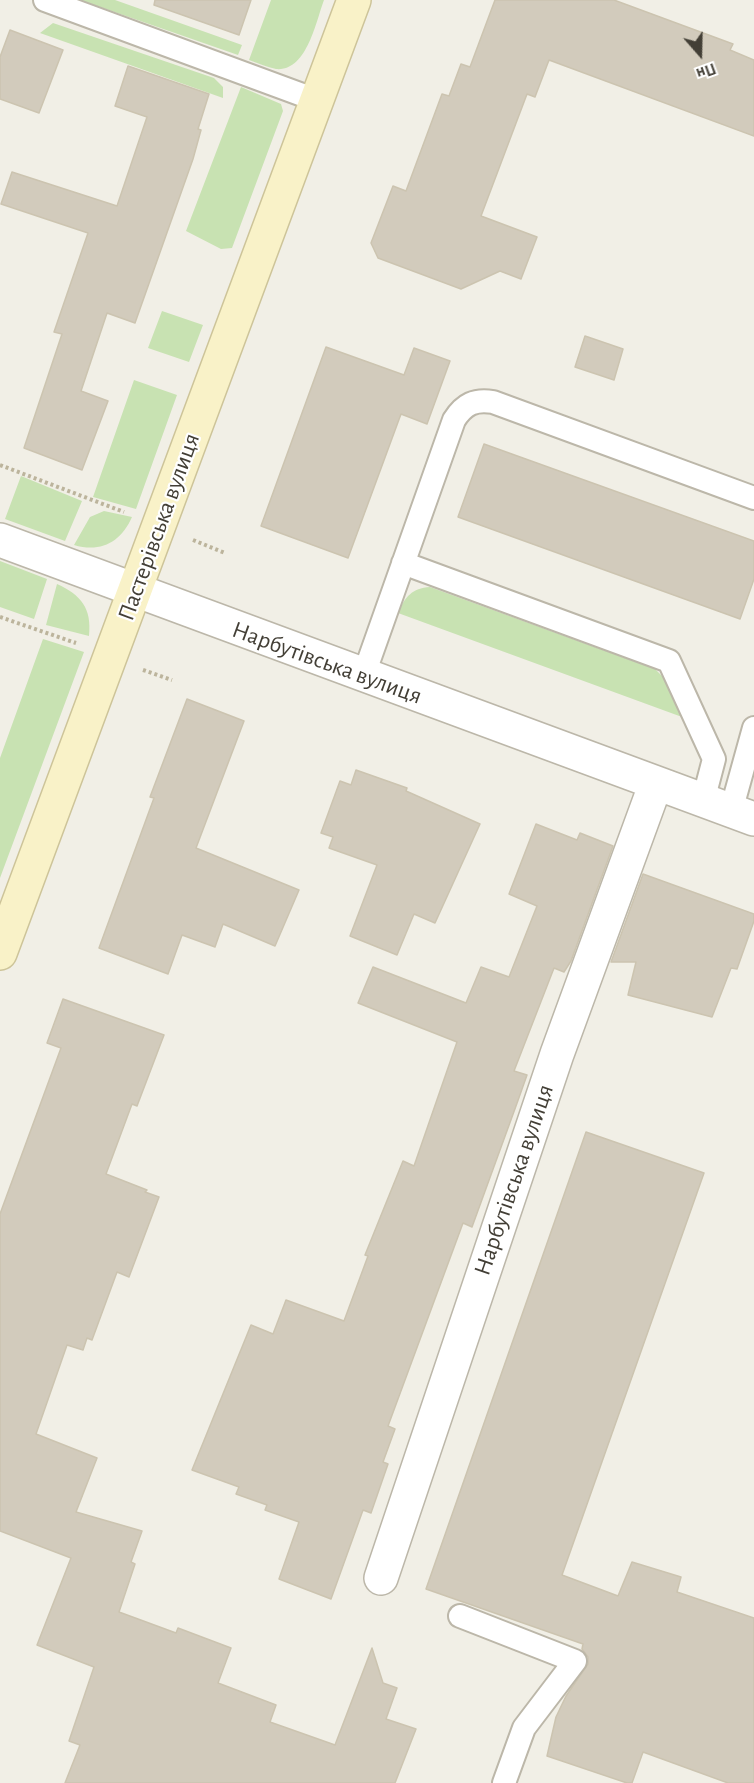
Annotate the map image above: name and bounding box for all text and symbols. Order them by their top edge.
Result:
north arrow [670,24,730,84]
text: Пн [694,60,718,82]
street label: Пастерівська вулиця [112,429,206,625]
street label: Нарбутівська вулиця [228,615,426,711]
street label: Нарбутівська вулиця [468,1081,560,1279]

